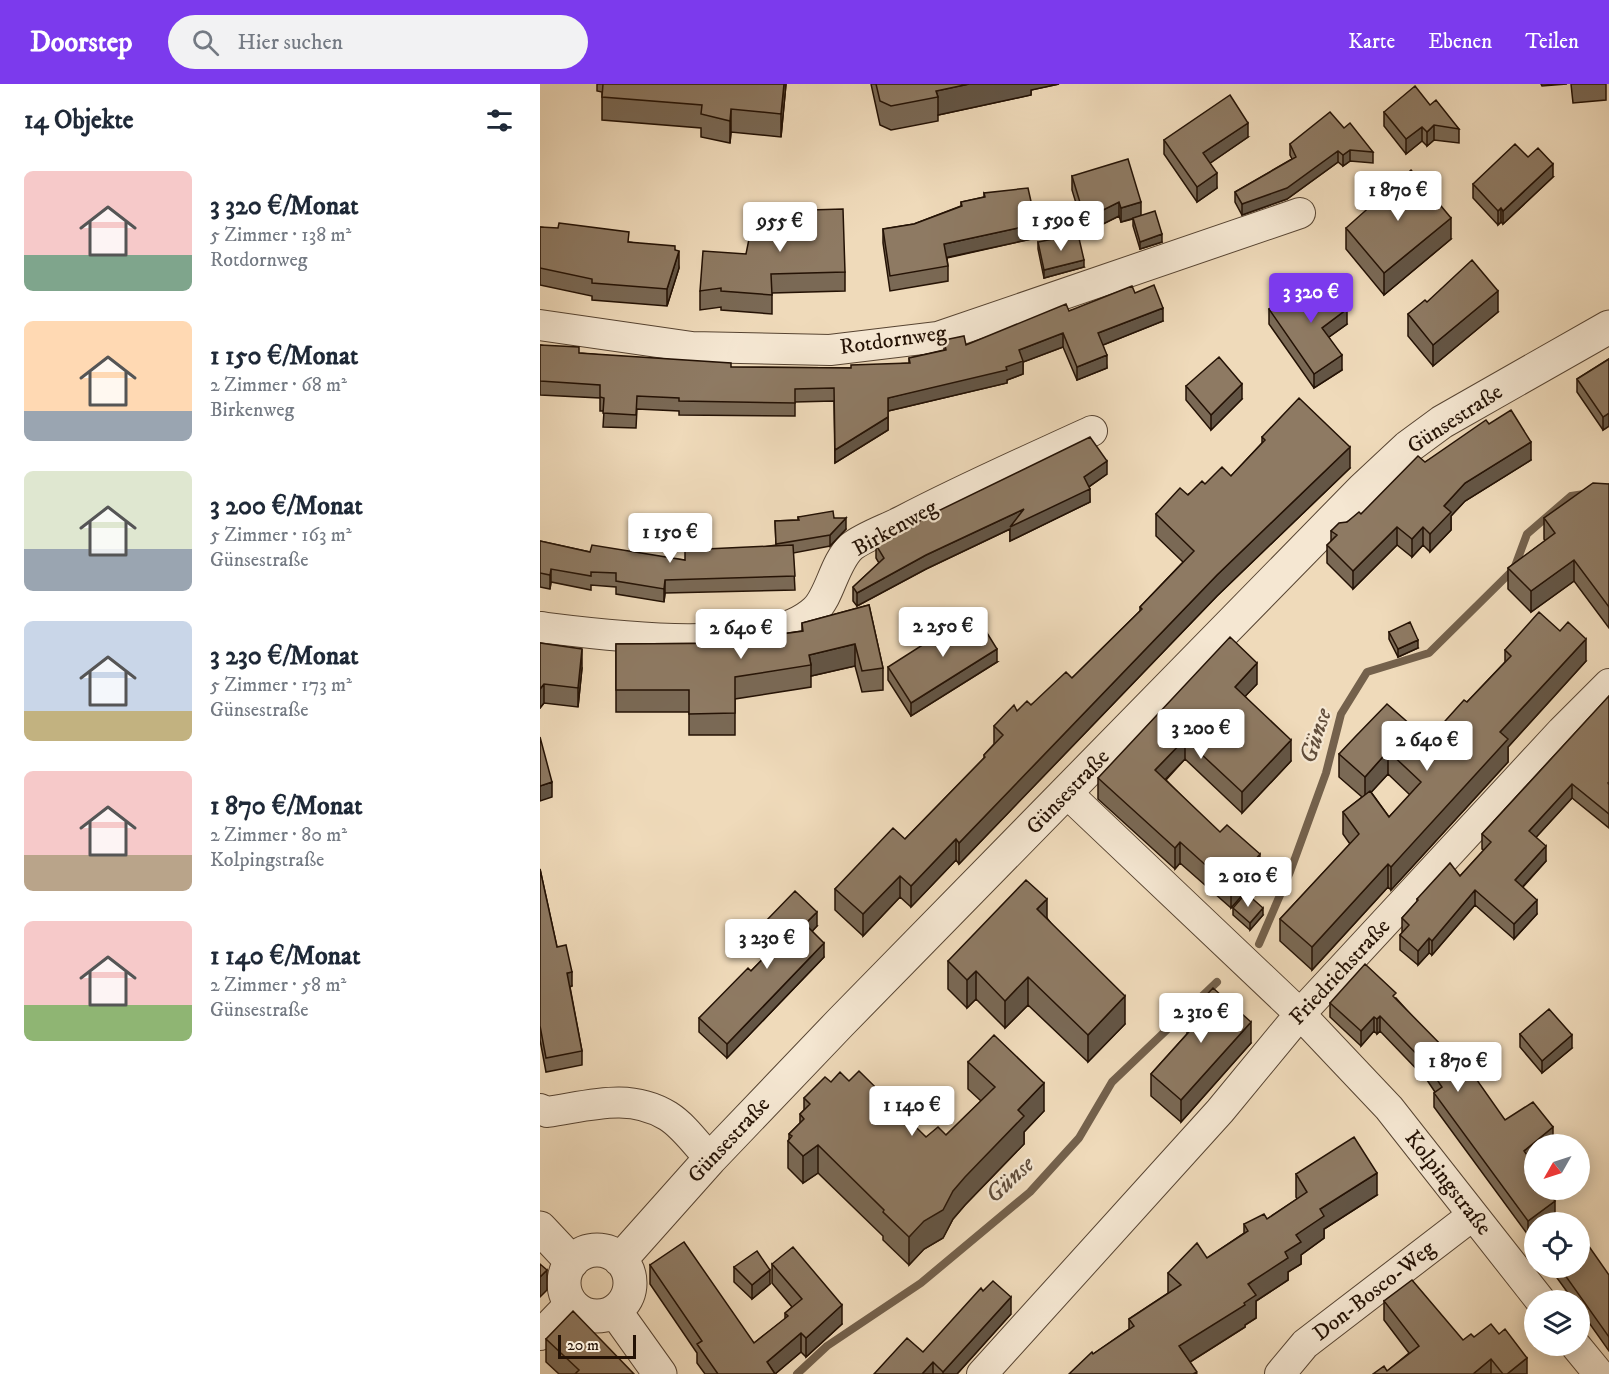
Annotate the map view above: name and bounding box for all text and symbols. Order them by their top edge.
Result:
search box [168,15,588,69]
text: Doorstep [30,25,132,60]
icon: search [189,26,222,59]
text: Hier suchen [237,29,343,56]
text: Karte [1348,29,1395,55]
text: Ebenen [1428,29,1492,55]
text: Teilen [1525,29,1579,55]
text: 14 Objekte [24,104,134,137]
icon: filters [483,104,516,137]
pin: 1 870 € [1343,171,1453,222]
text: 1 870 € [1369,178,1427,203]
text: 3 320 €/Monat [210,190,359,223]
icon: home [72,195,144,267]
pin: 1 590 € [1006,201,1116,252]
pin: 955 € [738,202,822,253]
text: 1 590 € [1032,208,1090,233]
text: 955 € [757,209,803,234]
text: 5 Zimmer · 138 m² [210,223,351,248]
text: Rotdornweg [210,248,308,273]
pin: 3 320 € [1256,273,1366,324]
text: 3 320 € [1283,280,1339,305]
street label: Rotdornweg [838,319,948,361]
text: 1 150 €/Monat [210,340,358,373]
icon: home [72,345,144,417]
text: 2 Zimmer · 68 m² [210,373,347,398]
street label: Günsestraße [1402,378,1508,460]
text: Birkenweg [210,398,294,423]
text: 3 200 €/Monat [210,490,363,523]
street label: Birkenweg [848,494,942,562]
icon: home [72,495,144,567]
pin: 1 150 € [615,513,725,564]
text: 1 150 € [642,520,698,545]
text: 5 Zimmer · 163 m² [210,523,352,548]
text: Günsestraße [210,548,308,573]
pin: 2 250 € [888,607,998,658]
pin: 2 640 € [686,609,796,660]
text: 2 250 € [913,614,973,639]
text: 2 640 € [710,616,772,641]
text: 3 230 €/Monat [210,640,359,673]
icon: home [72,645,144,717]
text: 5 Zimmer · 173 m² [210,673,352,698]
text: Günsestraße [210,698,308,723]
water label: Günse [1293,704,1339,767]
pin: 3 200 € [1146,709,1256,760]
text: 3 200 € [1171,716,1231,741]
pin: 2 640 € [1372,721,1482,772]
text: 2 640 € [1396,728,1458,753]
street label: Günsestraße [1021,744,1115,840]
text: 1 870 €/Monat [210,790,363,823]
icon: home [72,795,144,867]
text: 2 Zimmer · 80 m² [210,823,347,848]
text: Kolpingstraße [210,848,324,873]
pin: 2 010 € [1193,857,1303,908]
text: 2 010 € [1219,864,1277,889]
street label: Friedrichstraße [1284,913,1396,1031]
pin: 3 230 € [712,919,822,970]
text: 3 230 € [739,926,795,951]
text: 1 140 €/Monat [210,940,361,973]
icon: home [72,945,144,1017]
text: 2 Zimmer · 58 m² [210,973,346,998]
pin: 2 310 € [1146,993,1256,1044]
text: Günsestraße [210,998,308,1023]
text: 2 310 € [1173,1000,1229,1025]
pin: 1 870 € [1403,1042,1513,1093]
text: 1 870 € [1429,1049,1487,1074]
pin: 1 140 € [857,1086,967,1137]
street label: Günsestraße [682,1091,776,1189]
text: 1 140 € [883,1093,941,1118]
street label: Kolpingstraße [1399,1125,1497,1241]
north arrow [1524,1134,1590,1200]
map controls [1524,1134,1590,1356]
water label: Günse [979,1149,1041,1210]
button: locate [1524,1212,1590,1278]
street label: Don-Bosco-Weg [1308,1235,1441,1347]
button: layers [1524,1290,1590,1356]
scale bar [558,1332,636,1360]
text: 20 m [567,1335,599,1355]

